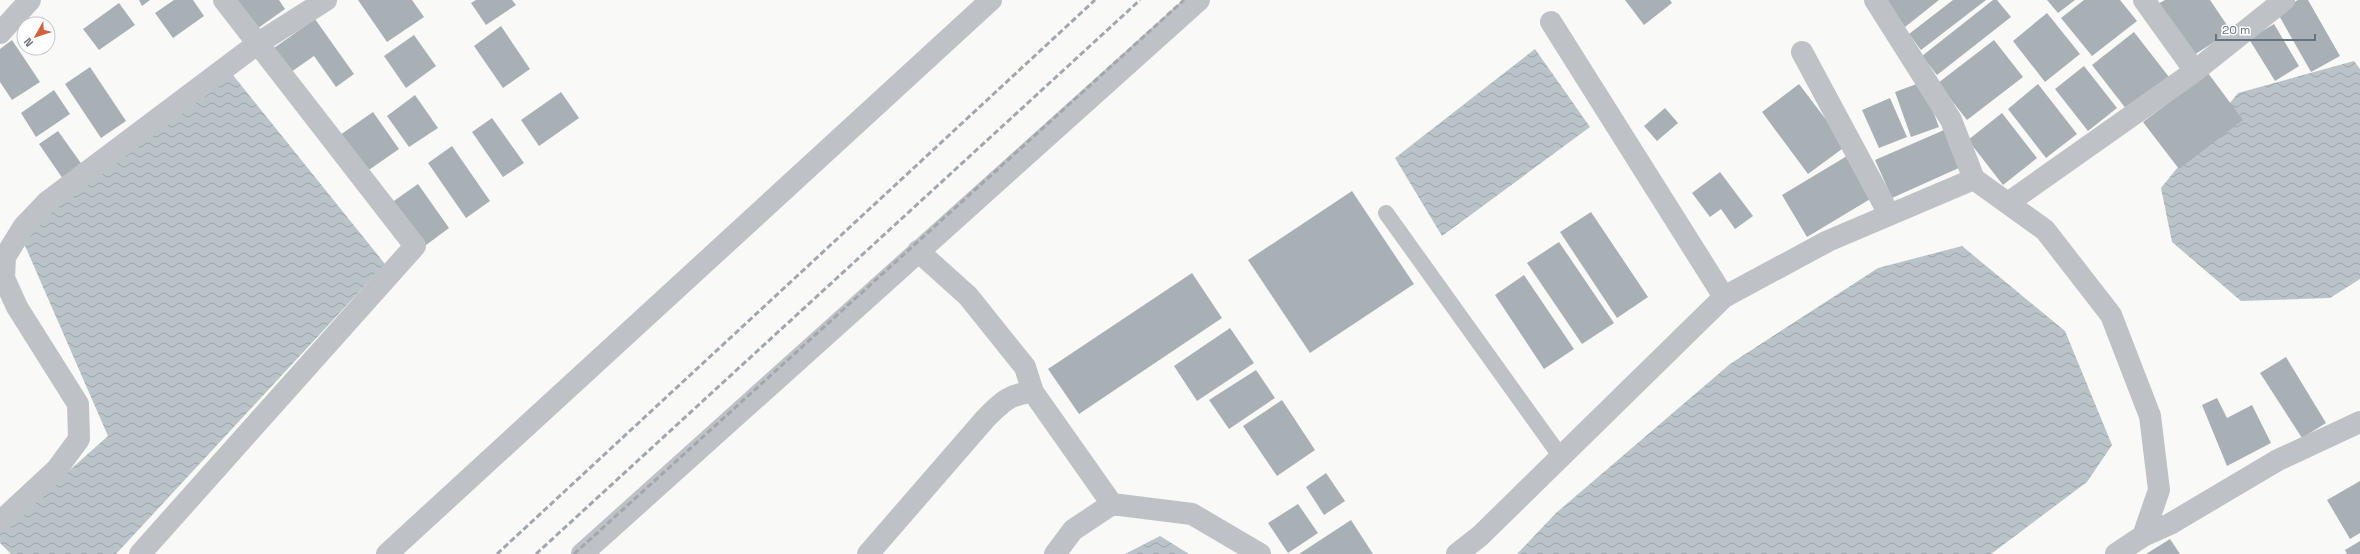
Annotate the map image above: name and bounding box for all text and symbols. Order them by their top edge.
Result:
north arrow [16,16,56,56]
scale bar [2216,16,2315,42]
text: 20 m [2222,22,2250,38]
text: N [20,35,36,50]

